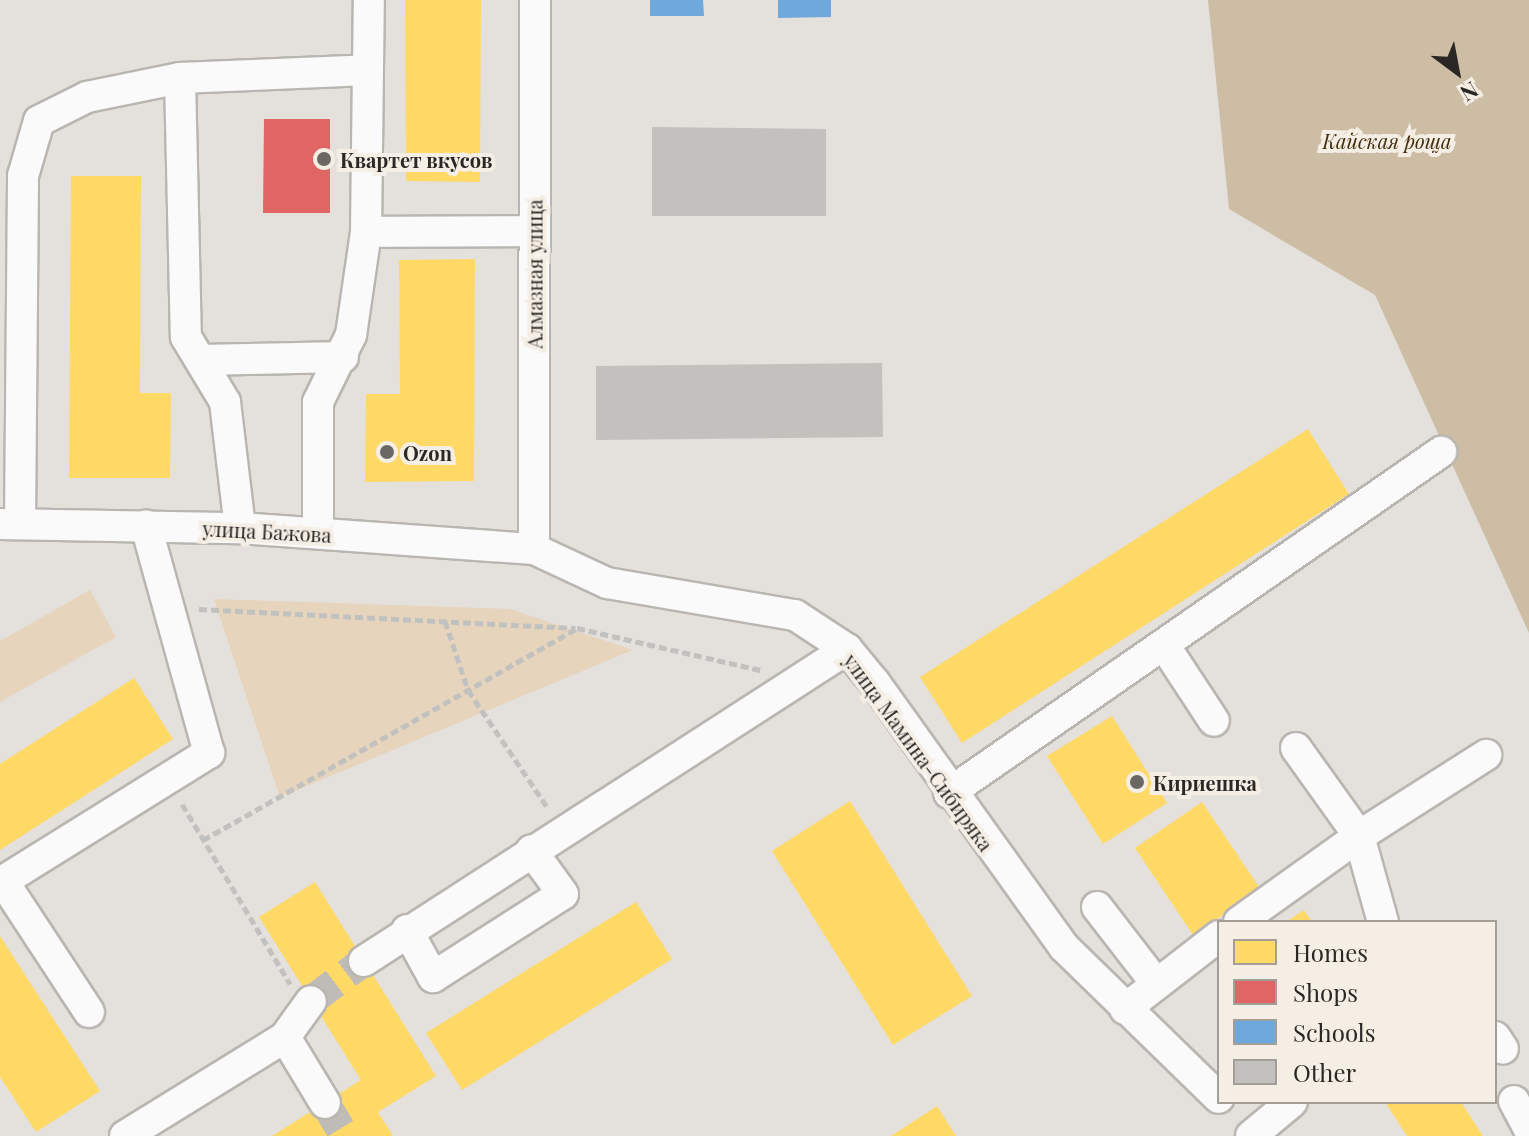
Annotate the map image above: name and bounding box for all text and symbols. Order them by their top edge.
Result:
north arrow [1417,32,1497,112]
text: N [1455,75,1484,109]
park label: Кайская роща [1323,128,1451,152]
place label: Квартет вкусов [340,147,492,171]
marker: Квартет вкусов [315,150,333,168]
street label: Алмазная улица [522,199,546,349]
place label: Ozon [403,440,452,464]
marker: Ozon [378,443,396,461]
street label: улица Бажова [202,516,332,546]
street label: улица Мамина-Сибиряка [839,649,999,855]
place label: Кириешка [1153,770,1257,794]
marker: Кириешка [1128,773,1146,791]
legend [1217,920,1497,1104]
text: Homes [1293,936,1368,968]
text: Shops [1293,976,1358,1008]
text: Schools [1293,1016,1375,1048]
text: Other [1293,1056,1356,1088]

